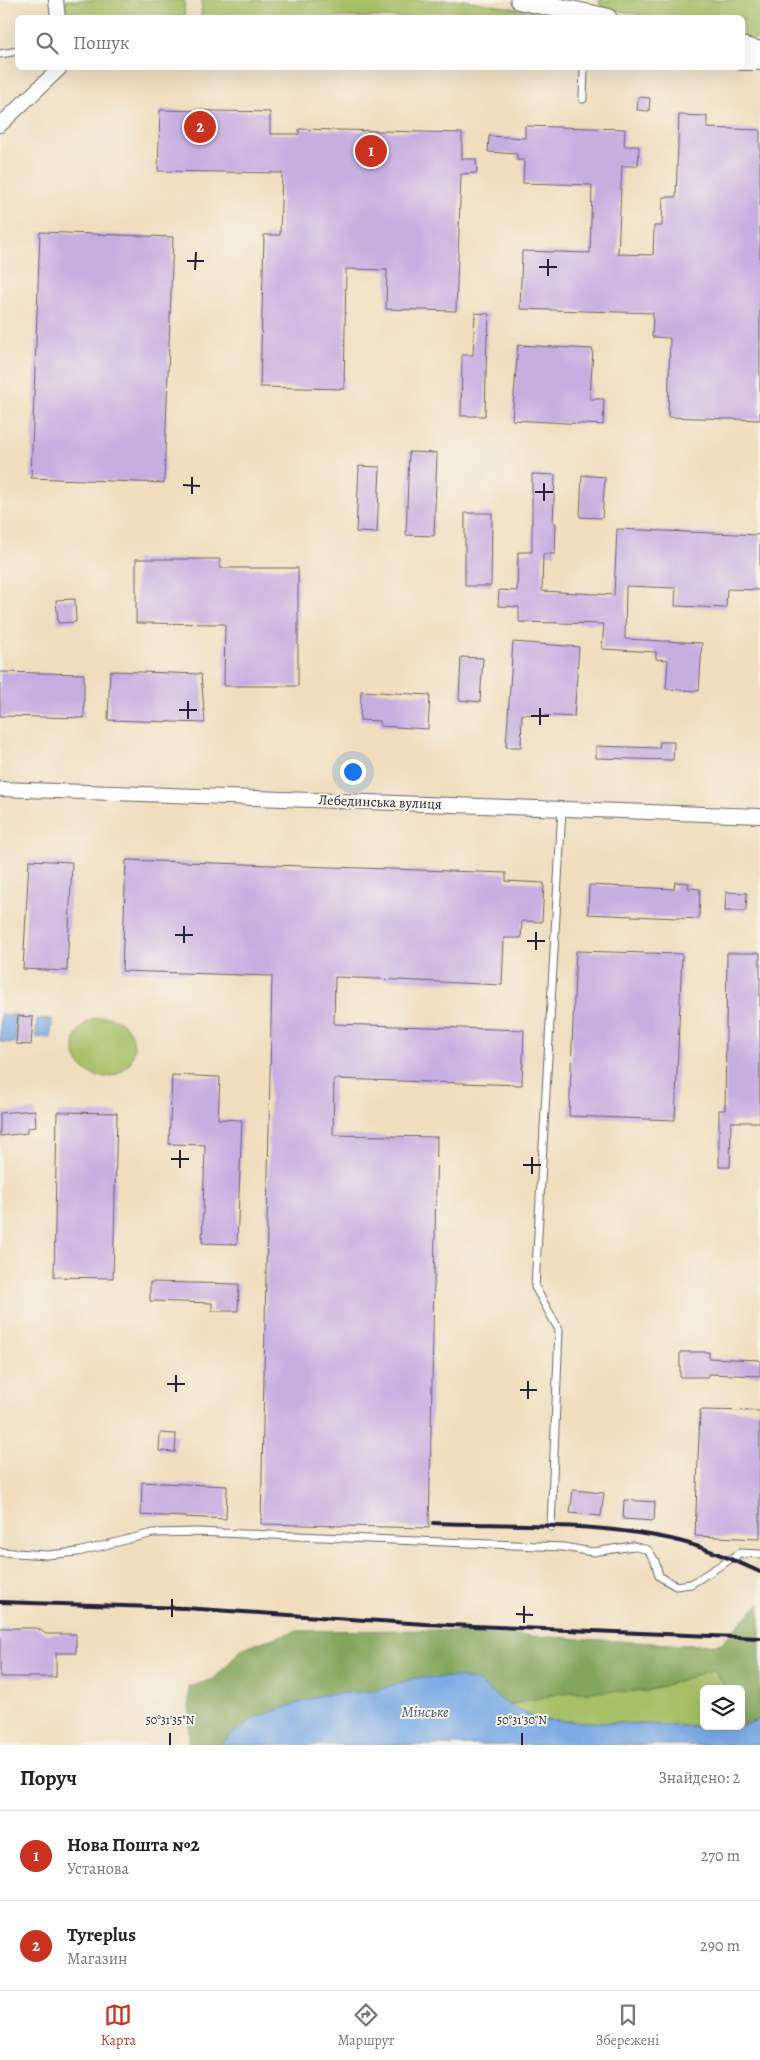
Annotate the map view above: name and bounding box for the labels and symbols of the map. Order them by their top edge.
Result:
pin: 2 [184,108,216,146]
pin: 1 [355,132,387,170]
your location [340,759,366,785]
street label: Лебединська вулиця [318,790,442,814]
water label: Мінське [401,1702,449,1722]
text: 50°31'35"N [146,1712,195,1728]
text: 50°31'30"N [497,1712,547,1728]

